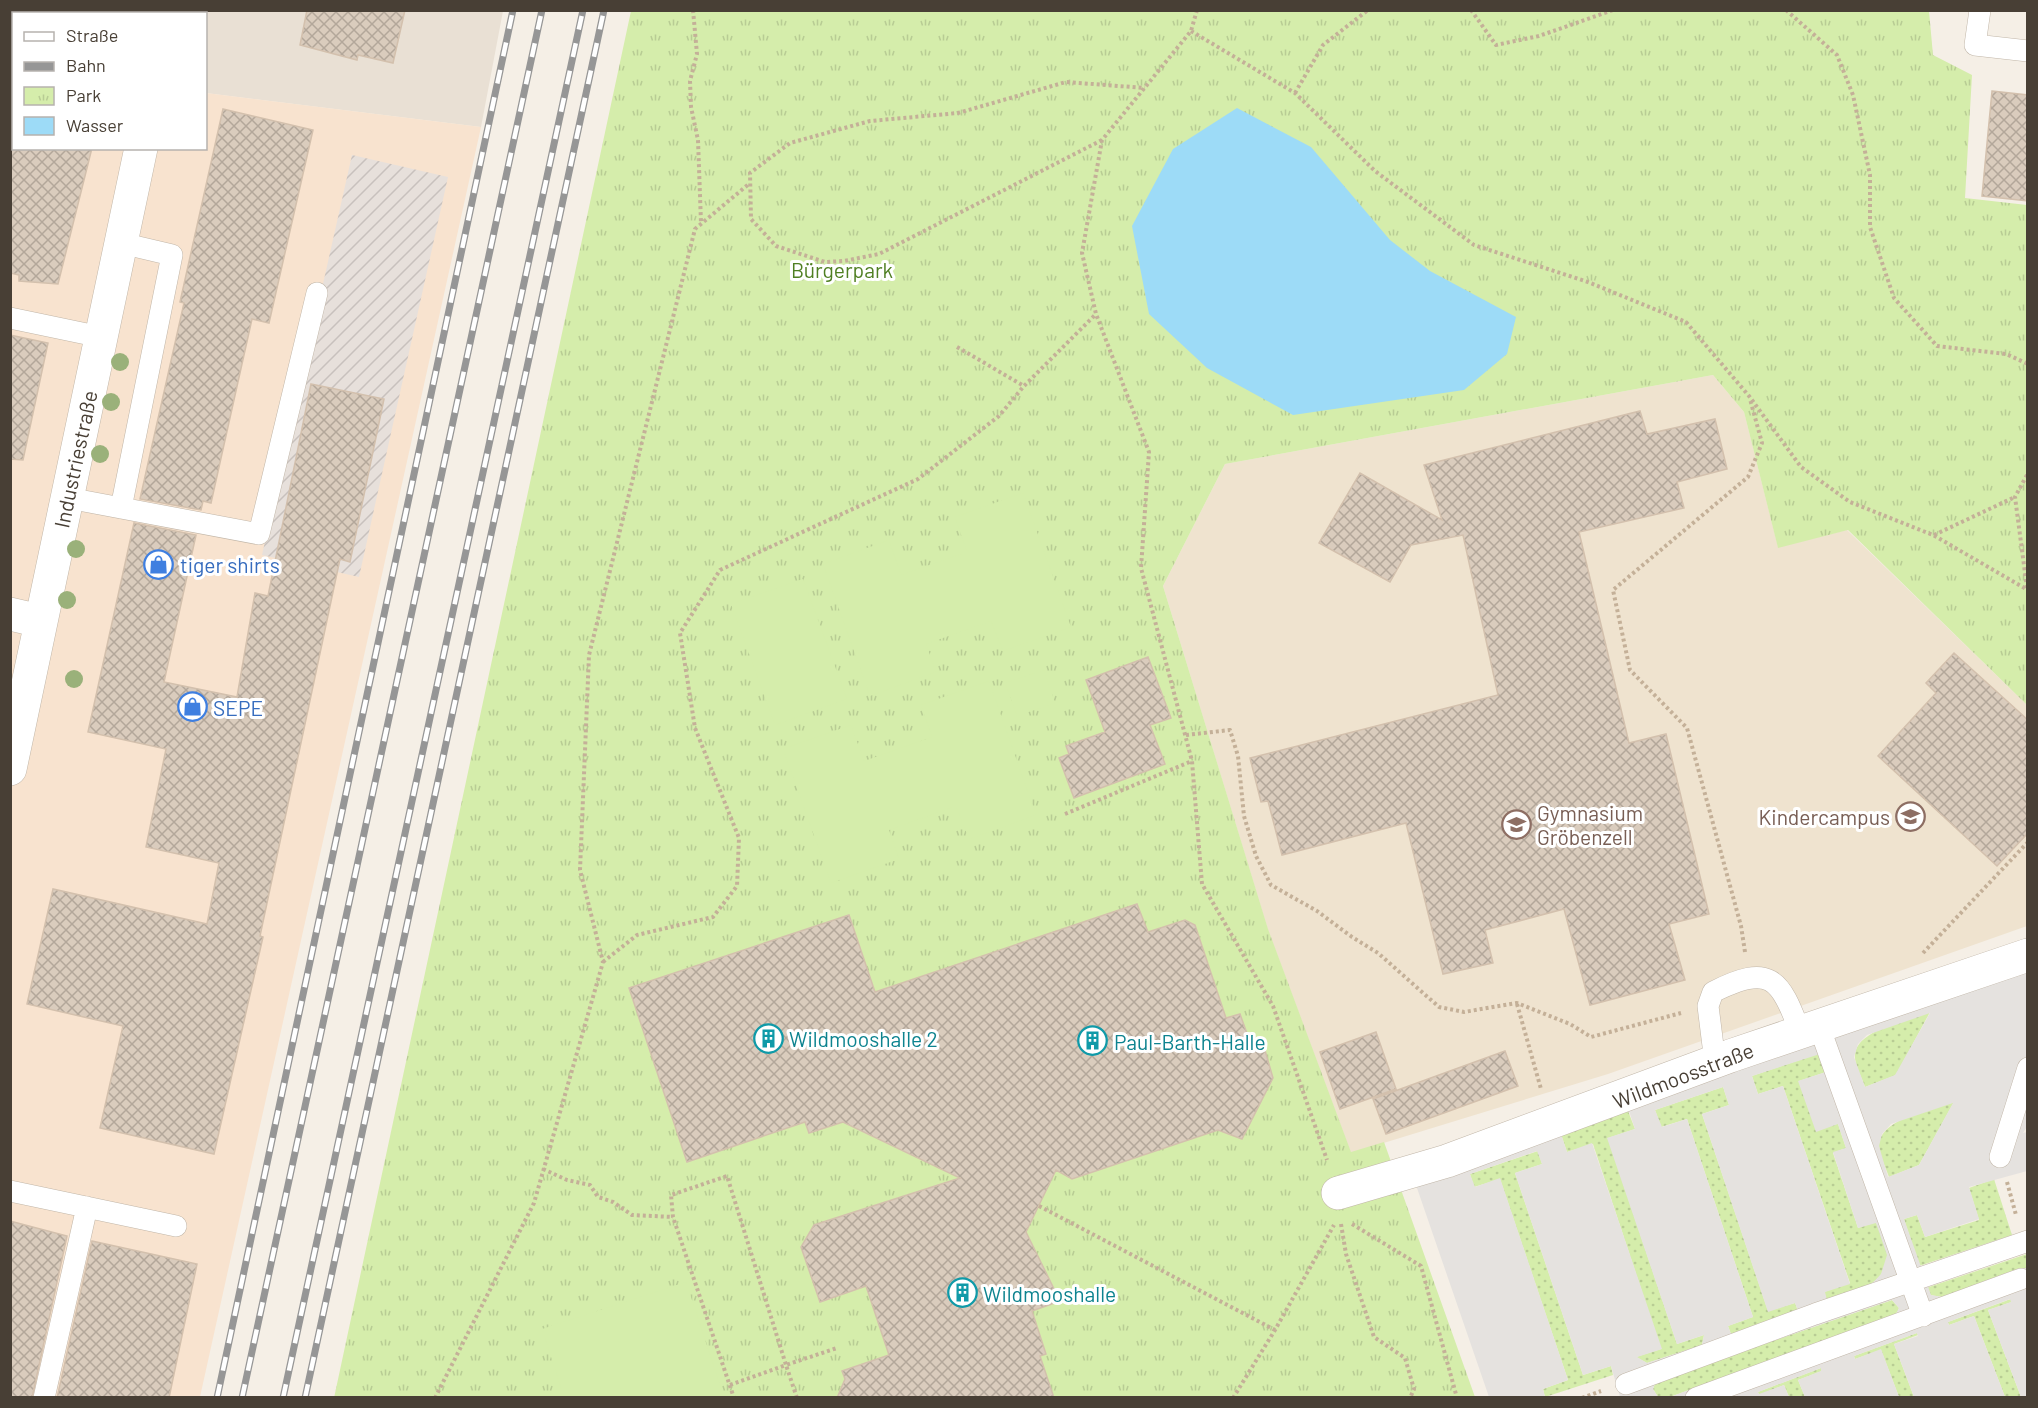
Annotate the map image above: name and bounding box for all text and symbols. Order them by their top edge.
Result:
legend [12,12,207,150]
text: Straße [66,24,118,46]
text: Bahn [66,54,106,76]
text: Park [66,84,101,106]
text: Wasser [66,114,124,136]
park label: Bürgerpark [791,257,893,282]
street label: Industriestraße [48,388,102,530]
shop icon: tiger shirts [143,548,175,580]
place label: tiger shirts [180,552,280,577]
shop icon: SEPE [176,691,208,723]
place label: SEPE [213,695,263,720]
place label: Gymnasium Gröbenzell [1537,800,1643,849]
school or university icon: Kindercampus [1895,800,1927,832]
place label: Kindercampus [1758,804,1890,829]
school or university icon: Gymnasium Gröbenzell [1500,808,1532,840]
building icon: Wildmooshalle 2 [752,1022,784,1054]
building icon: Paul-Barth-Halle [1077,1025,1109,1057]
place label: Wildmooshalle 2 [789,1026,938,1051]
place label: Paul-Barth-Halle [1114,1029,1266,1054]
street label: Wildmoosstraße [1609,1037,1757,1113]
building icon: Wildmooshalle [946,1277,978,1309]
place label: Wildmooshalle [983,1281,1116,1306]

